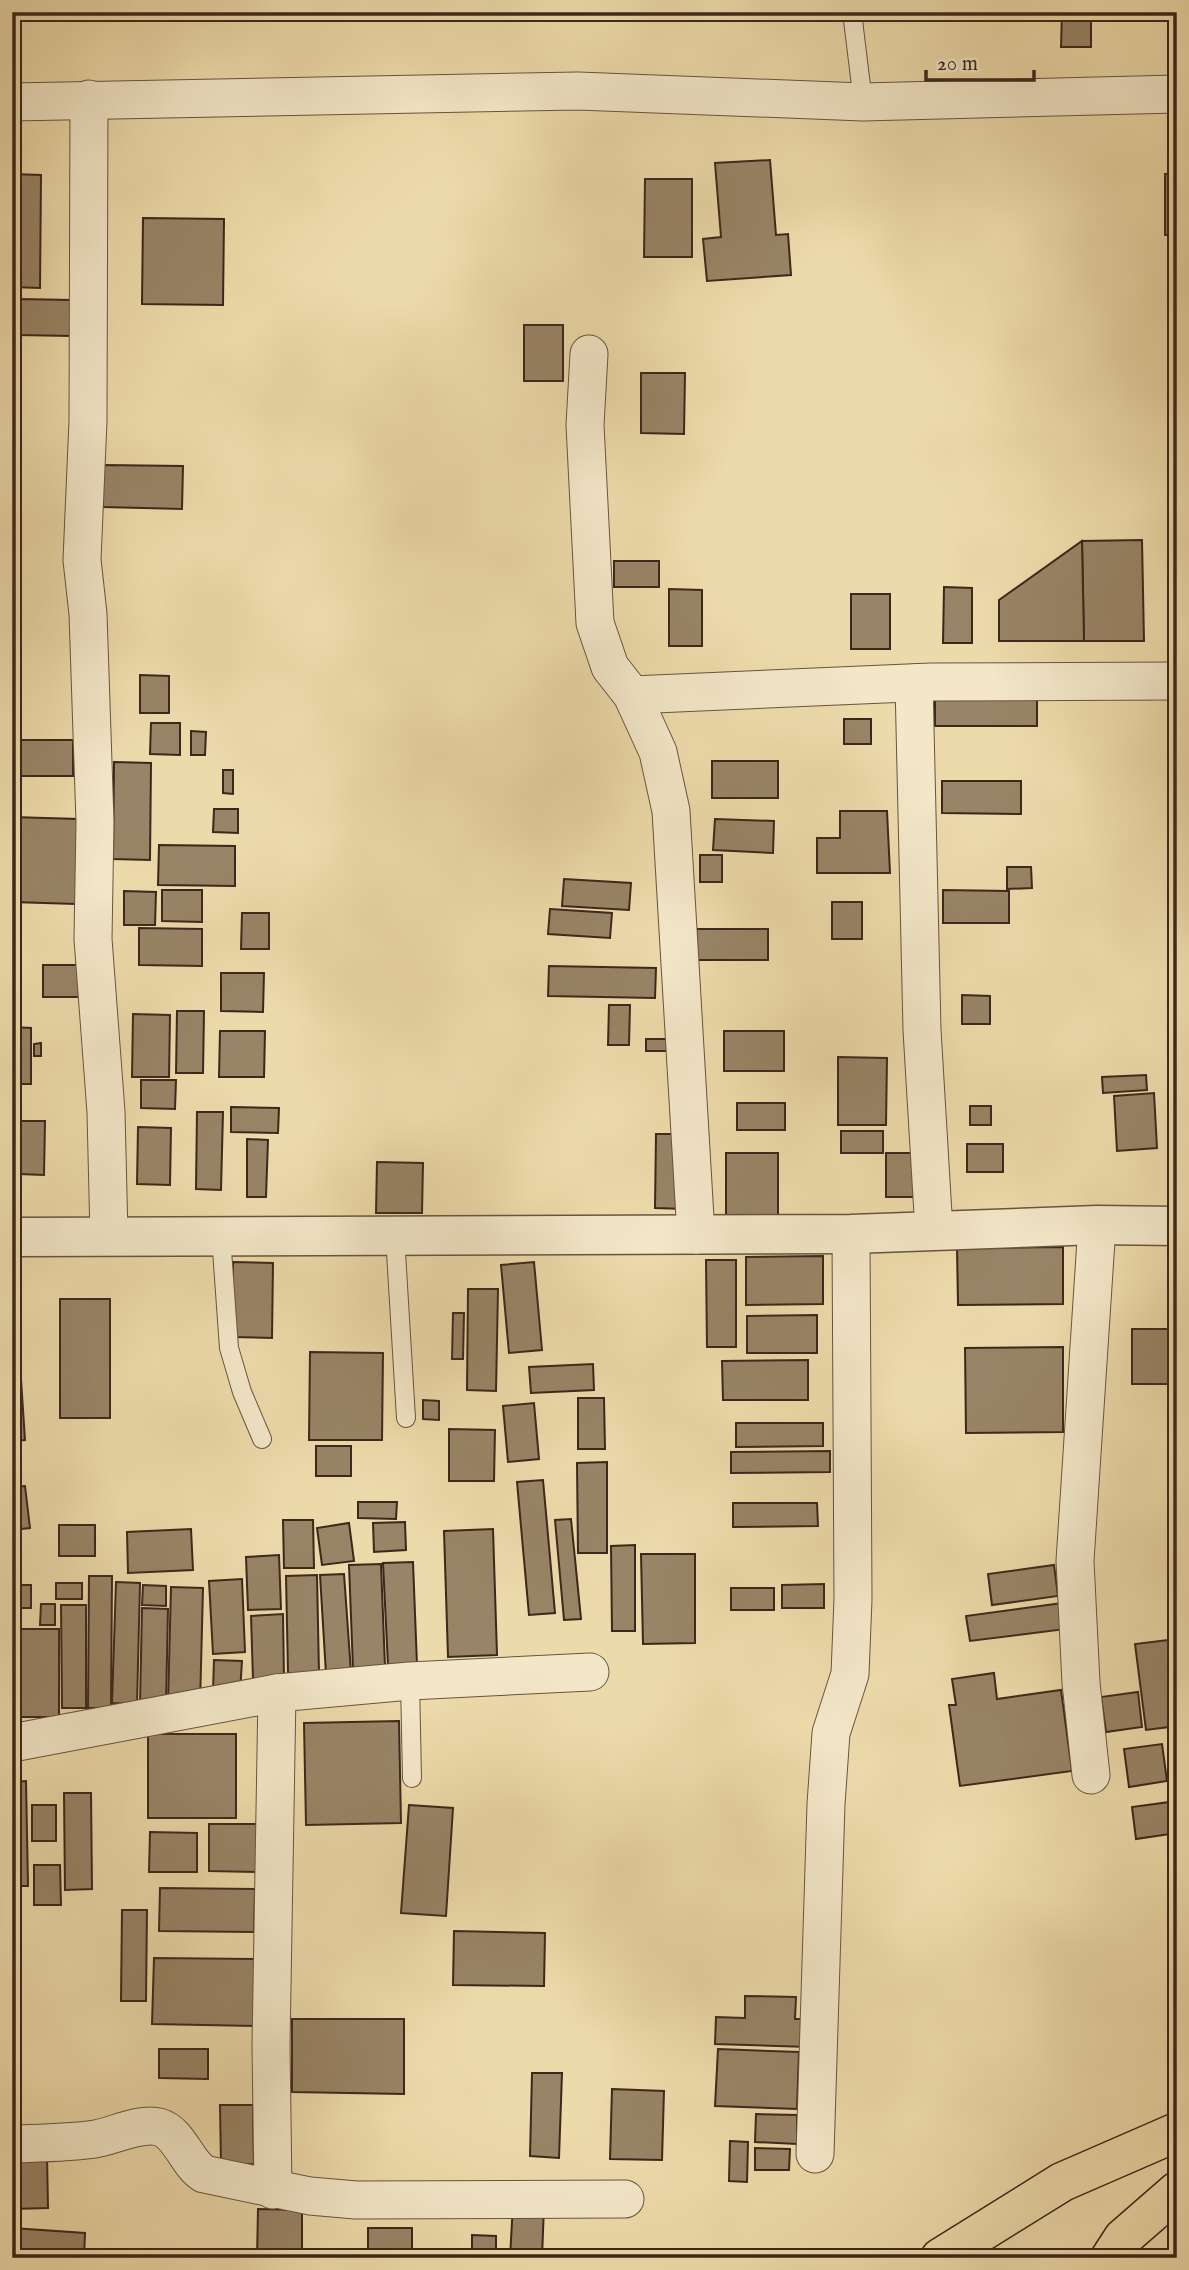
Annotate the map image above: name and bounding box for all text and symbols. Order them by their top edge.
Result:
scale bar [926,38,1035,82]
text: 20 m [937,51,978,78]

